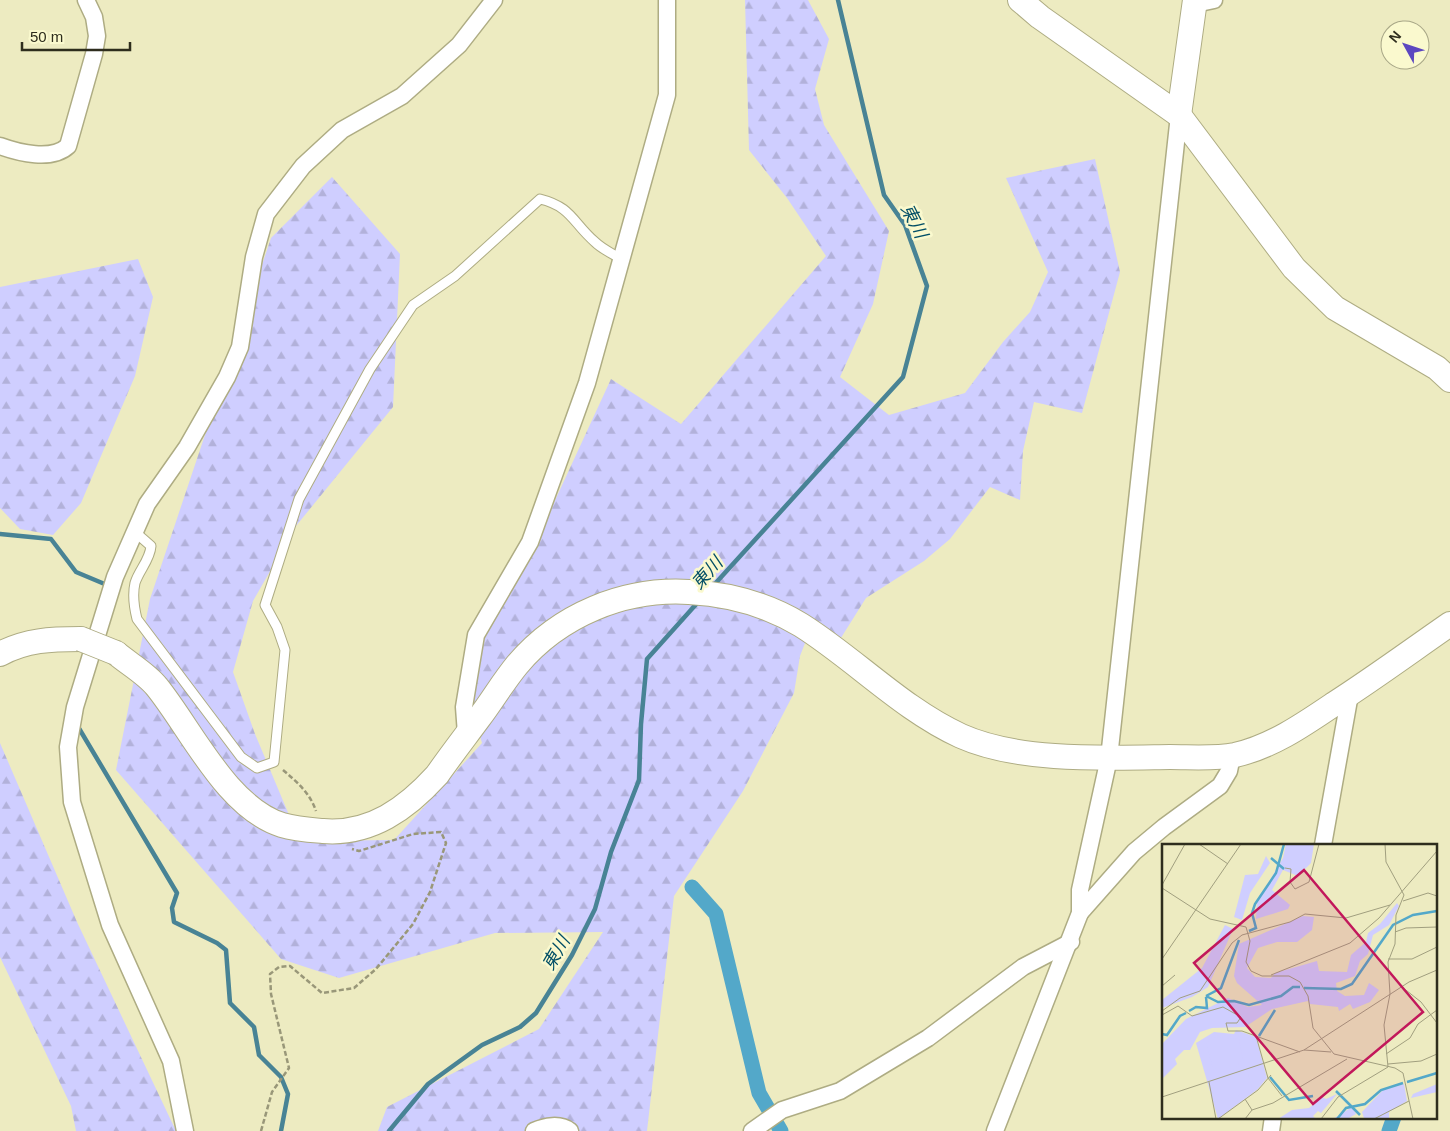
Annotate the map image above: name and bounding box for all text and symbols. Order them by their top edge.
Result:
scale bar [22,20,130,52]
north arrow [1380,20,1430,70]
text: 50 m [30,28,63,45]
text: N [1386,28,1404,46]
water label: 東川 [897,200,932,243]
water label: 東川 [688,551,728,593]
inset map [1162,844,1438,1118]
water label: 東川 [538,931,575,974]

